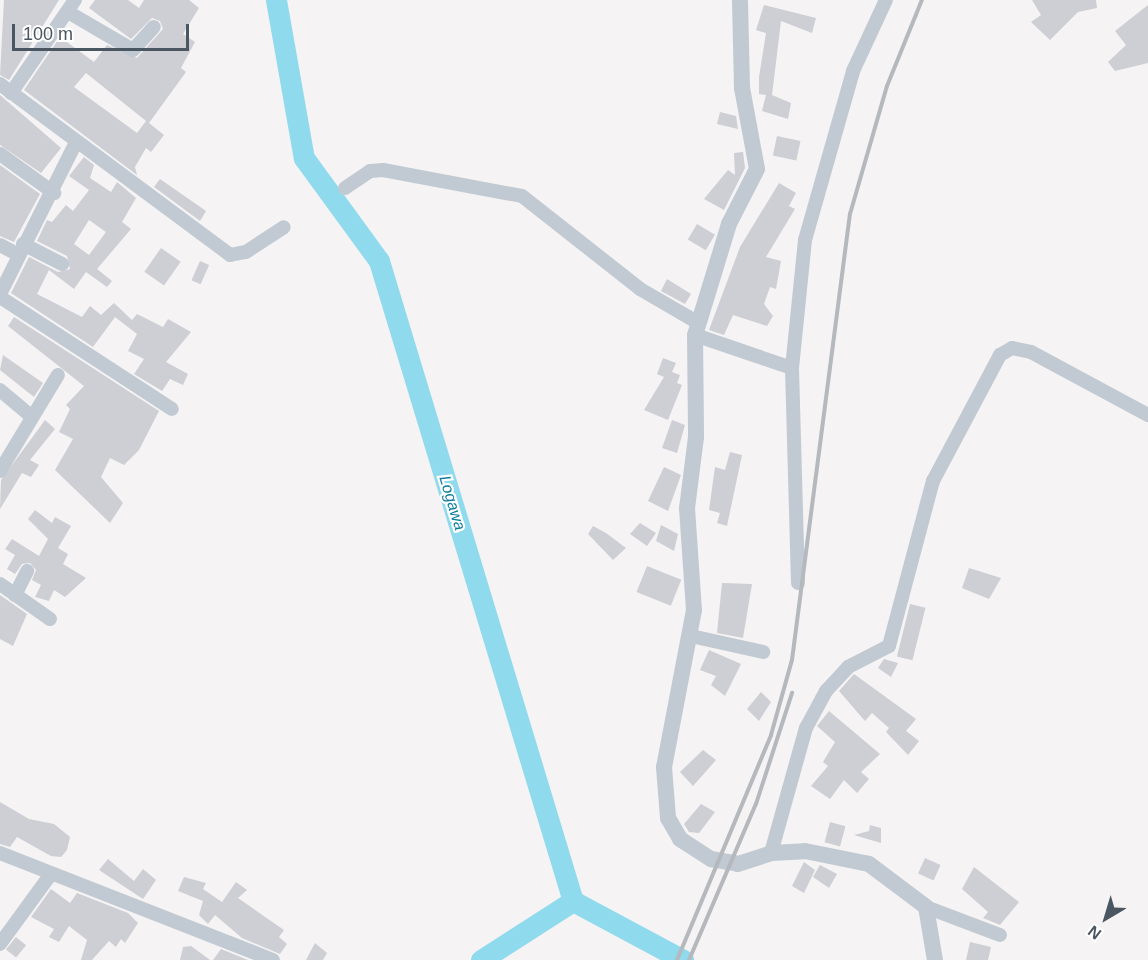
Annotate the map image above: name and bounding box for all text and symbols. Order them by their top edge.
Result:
scale bar [15,12,192,50]
text: 100 m [23,24,73,44]
water label: Logawa [435,473,469,533]
north arrow [1076,888,1136,948]
text: N [1085,922,1104,943]

